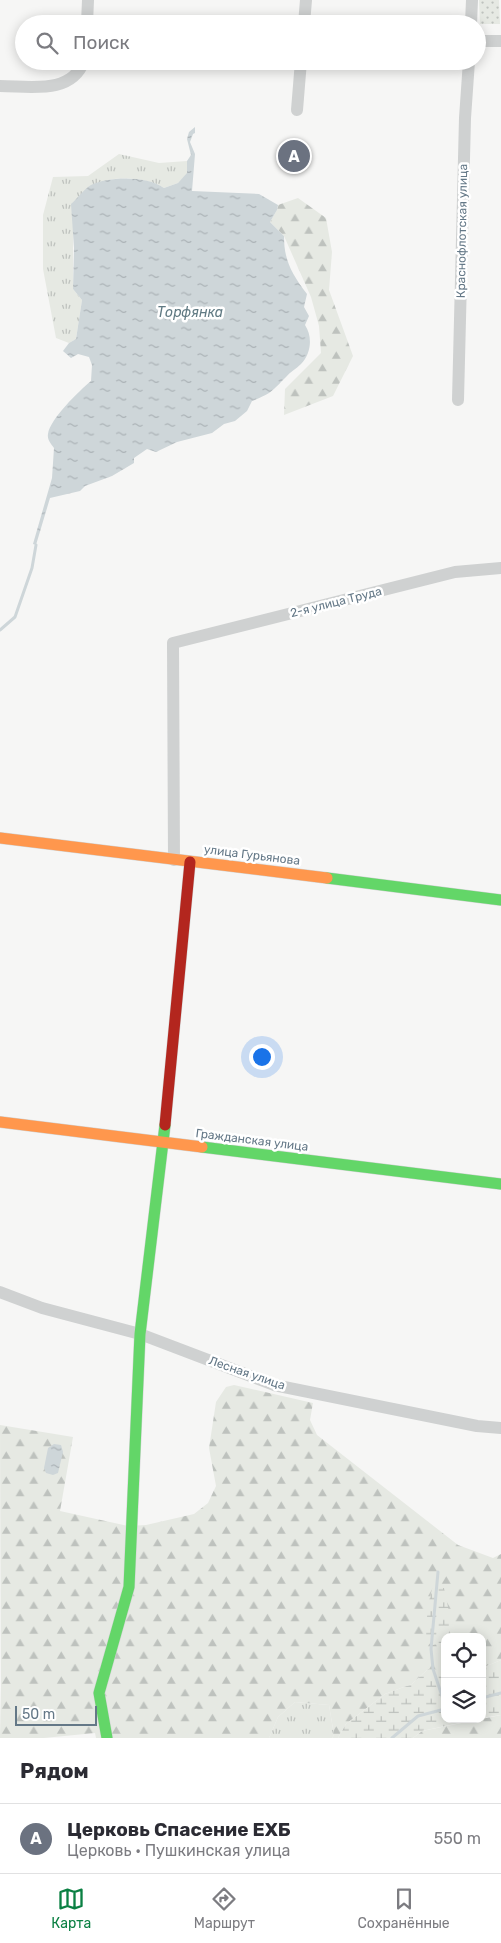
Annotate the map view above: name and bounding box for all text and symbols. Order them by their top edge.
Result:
search box [15,15,486,70]
icon: search [33,29,61,57]
text: Поиск [73,31,130,54]
pin: A [278,137,310,175]
street label: Краснофлотская улица [454,164,470,298]
water label: Торфянка [157,304,223,321]
street label: 2-я улица Труда [289,584,383,620]
street label: улица Гурьянова [203,842,301,868]
your location [249,1044,275,1070]
street label: Гражданская улица [195,1126,309,1154]
street label: Лесная улица [207,1353,287,1393]
map controls [441,1633,486,1723]
button: locate [441,1633,486,1678]
button: layers [441,1678,486,1723]
scale bar [15,1703,98,1726]
text: 50 m [22,1706,55,1723]
text: Рядом [20,1758,89,1783]
text: Церковь Спасение ЕХБ [67,1818,290,1841]
text: A [30,1829,42,1848]
text: 550 m [434,1829,481,1848]
text: Церковь · Пушкинская улица [67,1841,290,1860]
tab: Карта [51,1885,91,1932]
tab: Маршрут [194,1885,255,1932]
tab: Сохранённые [358,1885,450,1932]

